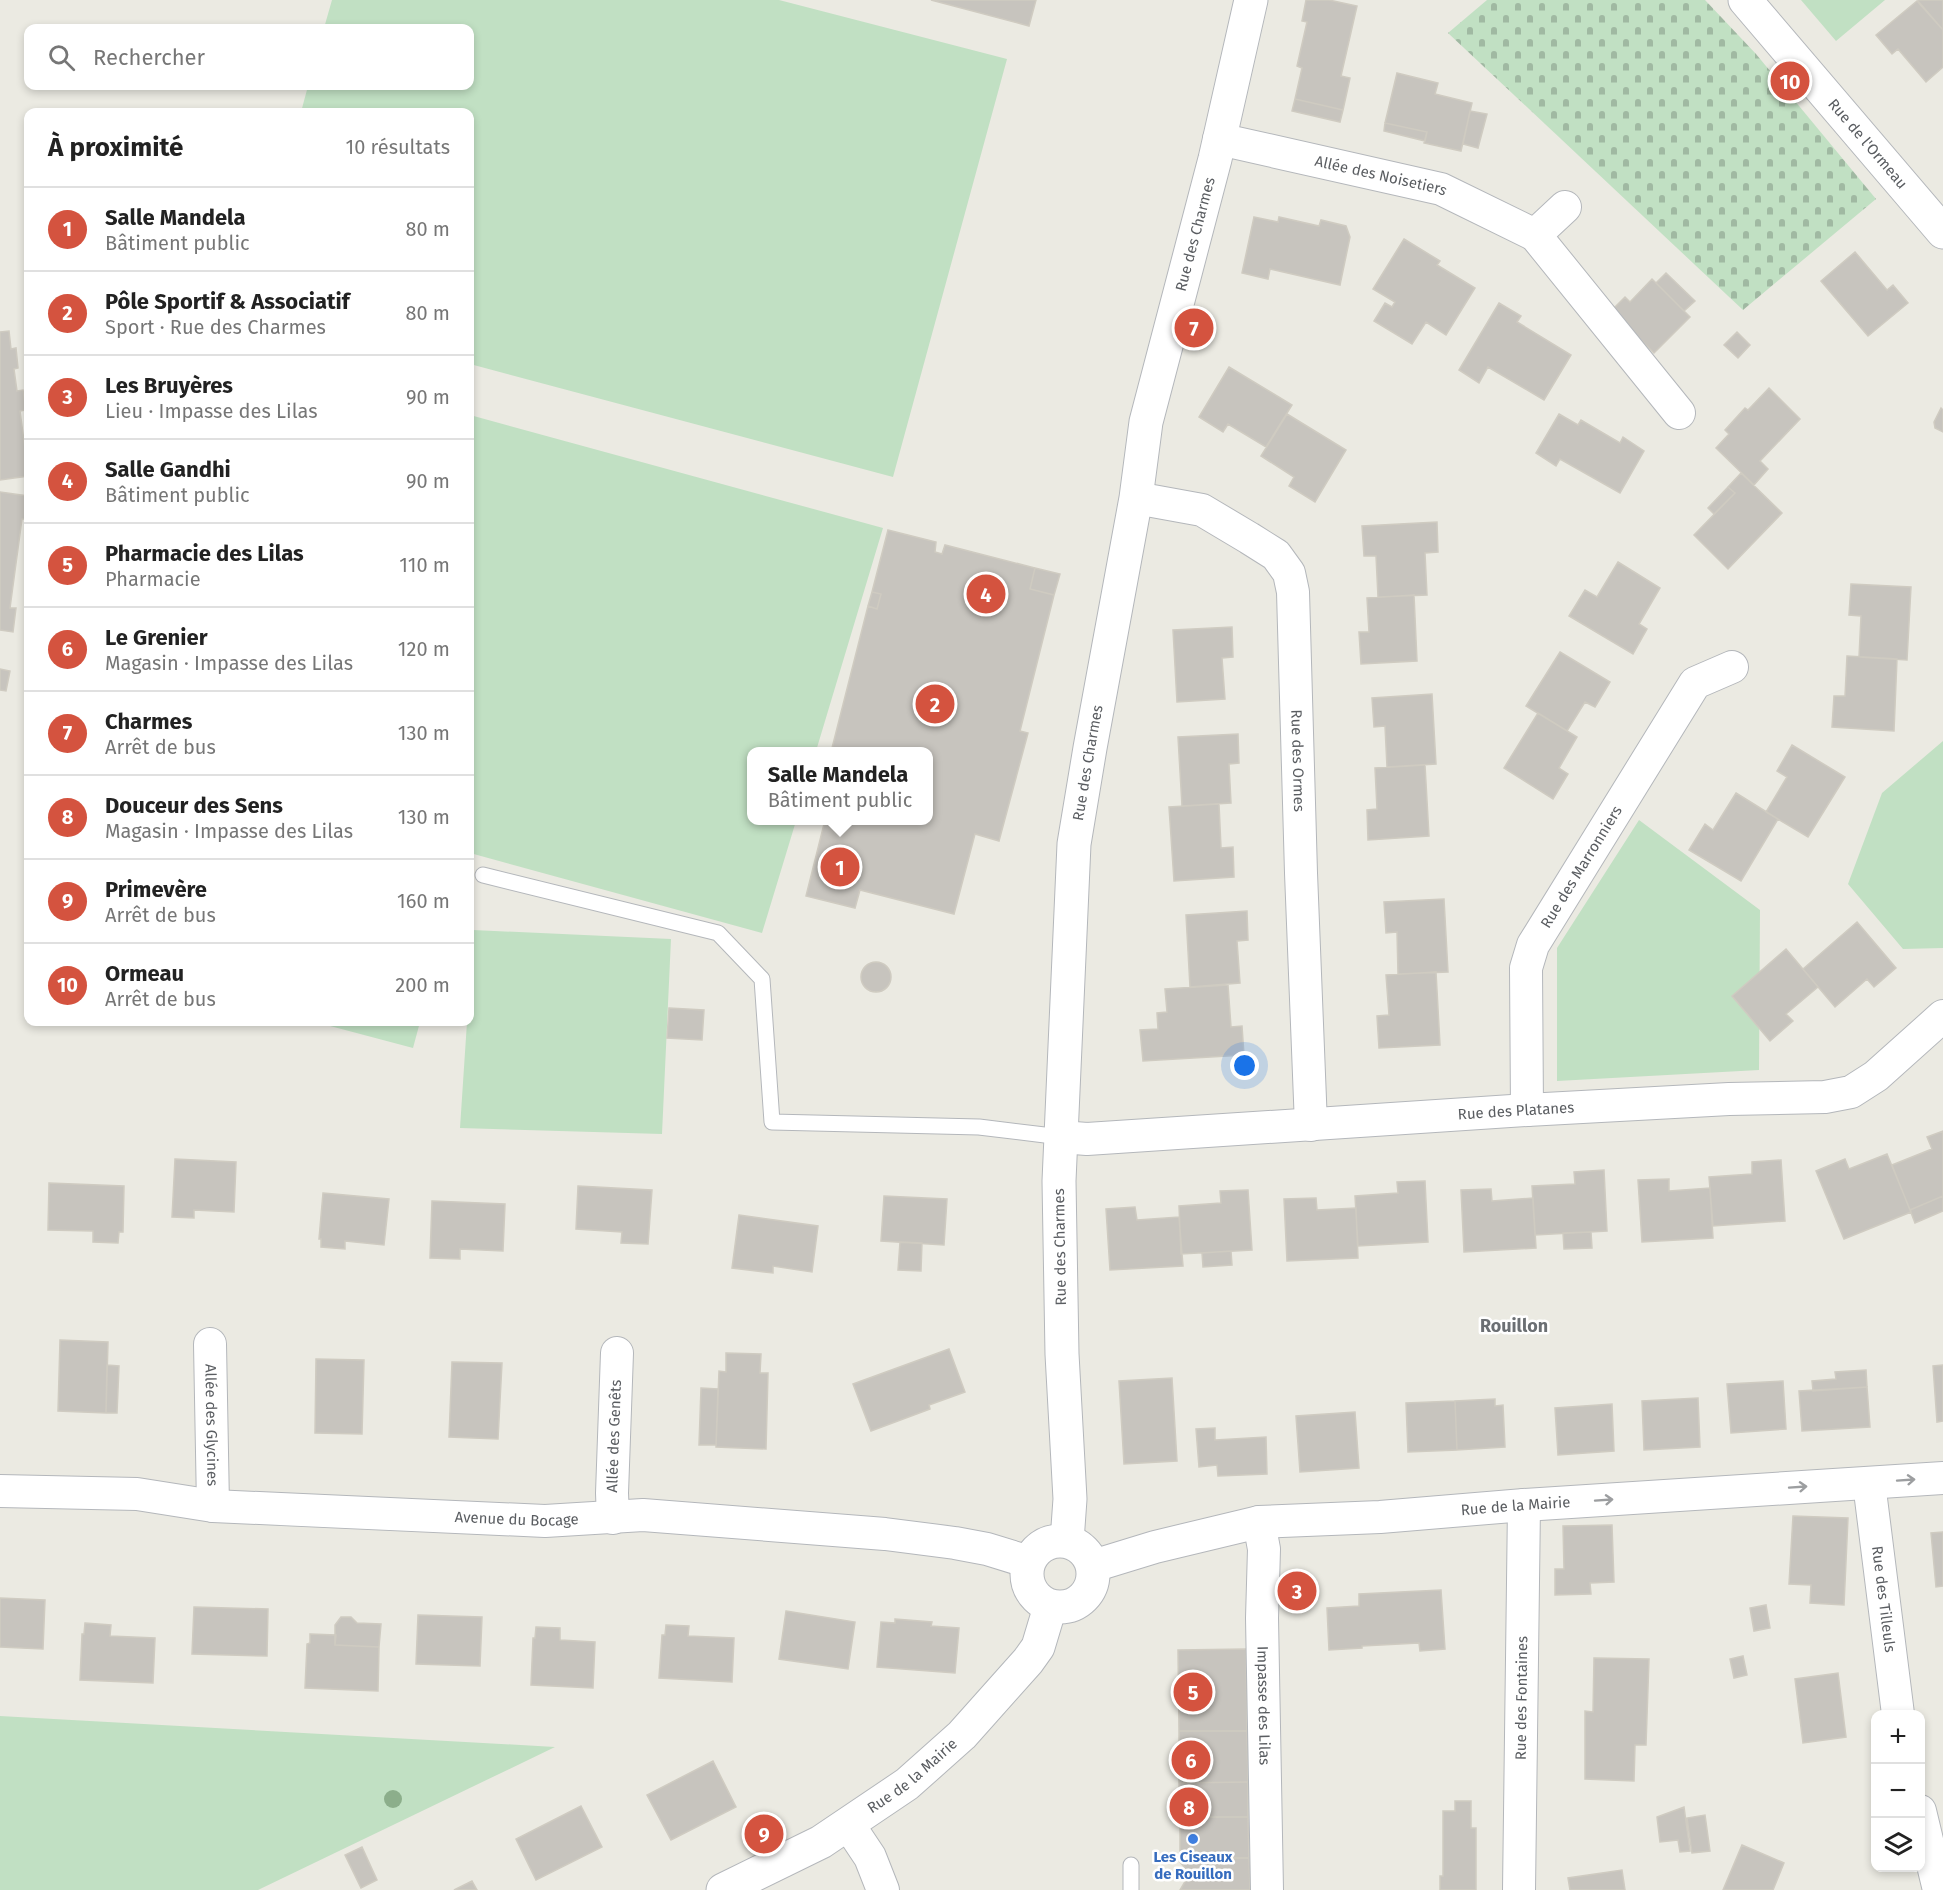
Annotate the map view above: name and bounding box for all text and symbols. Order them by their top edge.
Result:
search box [24,24,474,90]
icon: search [45,41,78,74]
text: Rechercher [93,44,205,71]
pin: 10 [1770,58,1810,104]
street label: Rue de l'Ormeau [1824,95,1911,192]
text: À proximité [48,132,183,163]
text: 10 résultats [346,135,450,159]
street label: Allée des Noisetiers [1313,152,1450,200]
street label: Rue des Charmes [1172,175,1219,293]
text: Salle Mandela [105,204,246,231]
text: 1 [63,217,72,241]
text: 80 m [405,217,450,241]
text: Bâtiment public [105,231,250,255]
text: Pôle Sportif & Associatif [105,288,350,315]
text: 2 [62,301,73,325]
text: 80 m [405,301,450,325]
pin: 7 [1174,306,1214,350]
text: Sport · Rue des Charmes [105,315,326,339]
text: Les Bruyères [105,372,233,399]
text: 3 [62,385,73,409]
text: 90 m [406,385,450,409]
text: Lieu · Impasse des Lilas [105,399,318,423]
text: Salle Gandhi [105,456,231,483]
text: 4 [62,469,73,493]
text: 90 m [406,469,450,493]
text: Bâtiment public [105,483,250,507]
text: Pharmacie des Lilas [105,540,304,567]
text: 5 [62,553,73,577]
text: 110 m [399,553,450,577]
text: Pharmacie [105,567,201,591]
pin: 4 [966,572,1006,616]
text: Le Grenier [105,624,207,651]
text: 6 [62,637,73,661]
text: 120 m [398,637,450,661]
text: Magasin · Impasse des Lilas [105,651,353,675]
pin: 2 [916,682,954,726]
street label: Rue des Charmes [1069,703,1107,822]
text: Charmes [105,708,192,735]
street label: Rue des Ormes [1287,709,1308,812]
text: 7 [63,721,72,745]
text: 130 m [398,721,450,745]
text: Arrêt de bus [105,735,216,759]
popup [747,747,933,825]
text: Salle Mandela [768,761,908,788]
text: Bâtiment public [768,788,912,812]
text: Douceur des Sens [105,792,283,819]
street label: Rue des Marronniers [1537,802,1626,931]
text: 8 [62,805,73,829]
text: 130 m [398,805,450,829]
text: Magasin · Impasse des Lilas [105,819,353,843]
pin: 1 [820,844,860,890]
text: Primevère [105,876,207,903]
text: 9 [62,889,73,913]
text: 160 m [397,889,450,913]
text: Arrêt de bus [105,903,216,927]
text: Ormeau [105,960,184,987]
text: 10 [57,973,78,997]
text: 200 m [395,973,450,997]
text: Arrêt de bus [105,987,216,1011]
your location [1230,1051,1259,1080]
street label: Rue des Platanes [1457,1098,1575,1124]
street label: Rue des Charmes [1050,1188,1070,1306]
district label: Rouillon [1480,1315,1548,1337]
street label: Allée des Glycines [201,1364,222,1486]
street label: Allée des Genêts [603,1379,625,1493]
one-way arrow [1895,1474,1915,1485]
one-way arrow [1788,1482,1808,1493]
street label: Rue de la Mairie [1460,1493,1571,1519]
one-way arrow [1593,1494,1613,1505]
street label: Avenue du Bocage [454,1508,579,1530]
street label: Rue des Tilleuls [1868,1545,1899,1653]
pin: 3 [1278,1568,1316,1614]
street label: Rue des Fontaines [1512,1636,1531,1760]
street label: Impasse des Lilas [1254,1646,1274,1765]
pin: 5 [1174,1670,1212,1714]
map controls [1871,1710,1925,1872]
button: + [1871,1710,1925,1764]
street label: Rue de la Mairie [864,1735,961,1817]
pin: 6 [1172,1738,1210,1782]
button: − [1871,1764,1925,1818]
pin: 8 [1170,1784,1208,1830]
pin: 9 [744,1812,783,1856]
button: layers [1871,1818,1925,1872]
marker: Les Ciseaux de Rouillon [1186,1832,1200,1846]
place label: Les Ciseaux de Rouillon [1153,1848,1233,1883]

